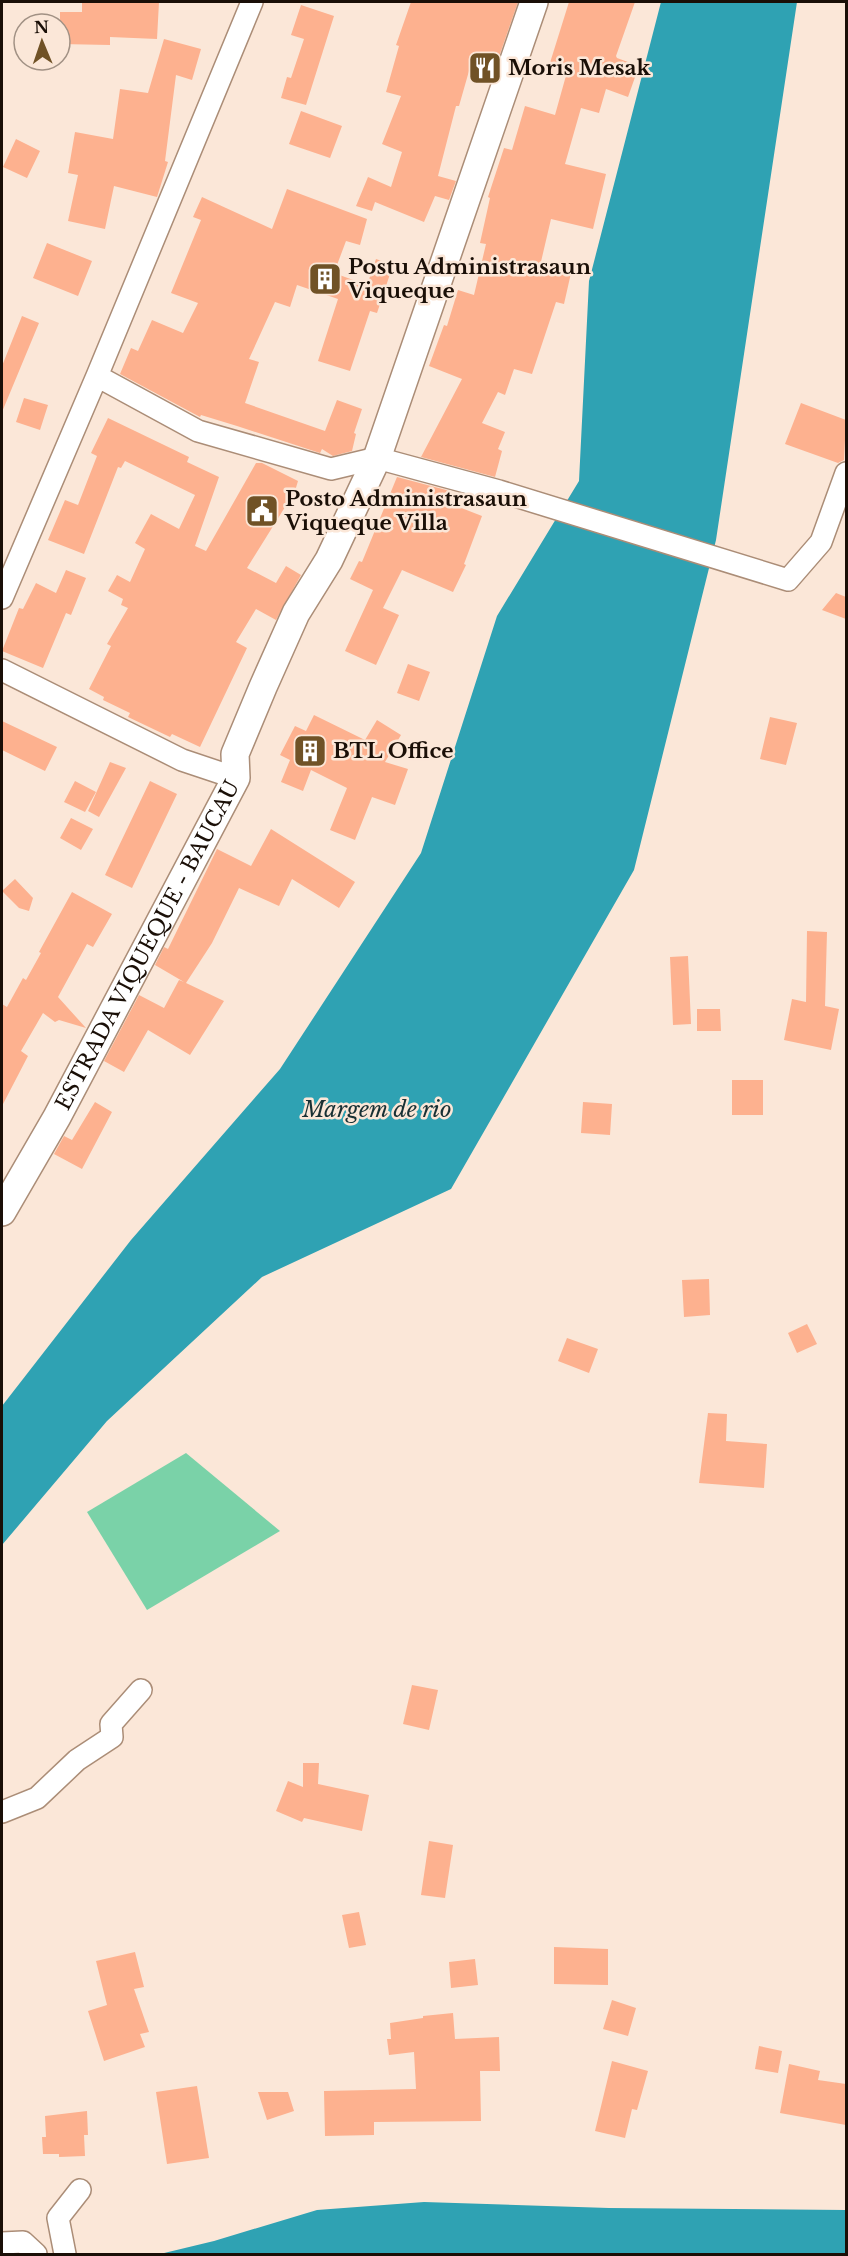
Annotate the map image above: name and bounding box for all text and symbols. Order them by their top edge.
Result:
north arrow [12,12,72,72]
text: N [34,17,49,37]
restaurant icon: Moris Mesak [467,50,503,86]
place label: Moris Mesak [508,55,652,81]
place label: Postu Administrasaun Viqueque [347,254,591,304]
building icon: Postu Administrasaun Viqueque [307,261,343,297]
place label: Posto Administrasaun Viqueque Villa [284,486,527,536]
public building icon: Posto Administrasaun Viqueque Villa [244,493,280,529]
building icon: BTL Office [292,733,328,769]
place label: BTL Office [333,738,454,764]
street label: ESTRADA VIQUEQUE - BAUCAU [50,776,245,1115]
water label: Margem de rio [302,1096,451,1123]

